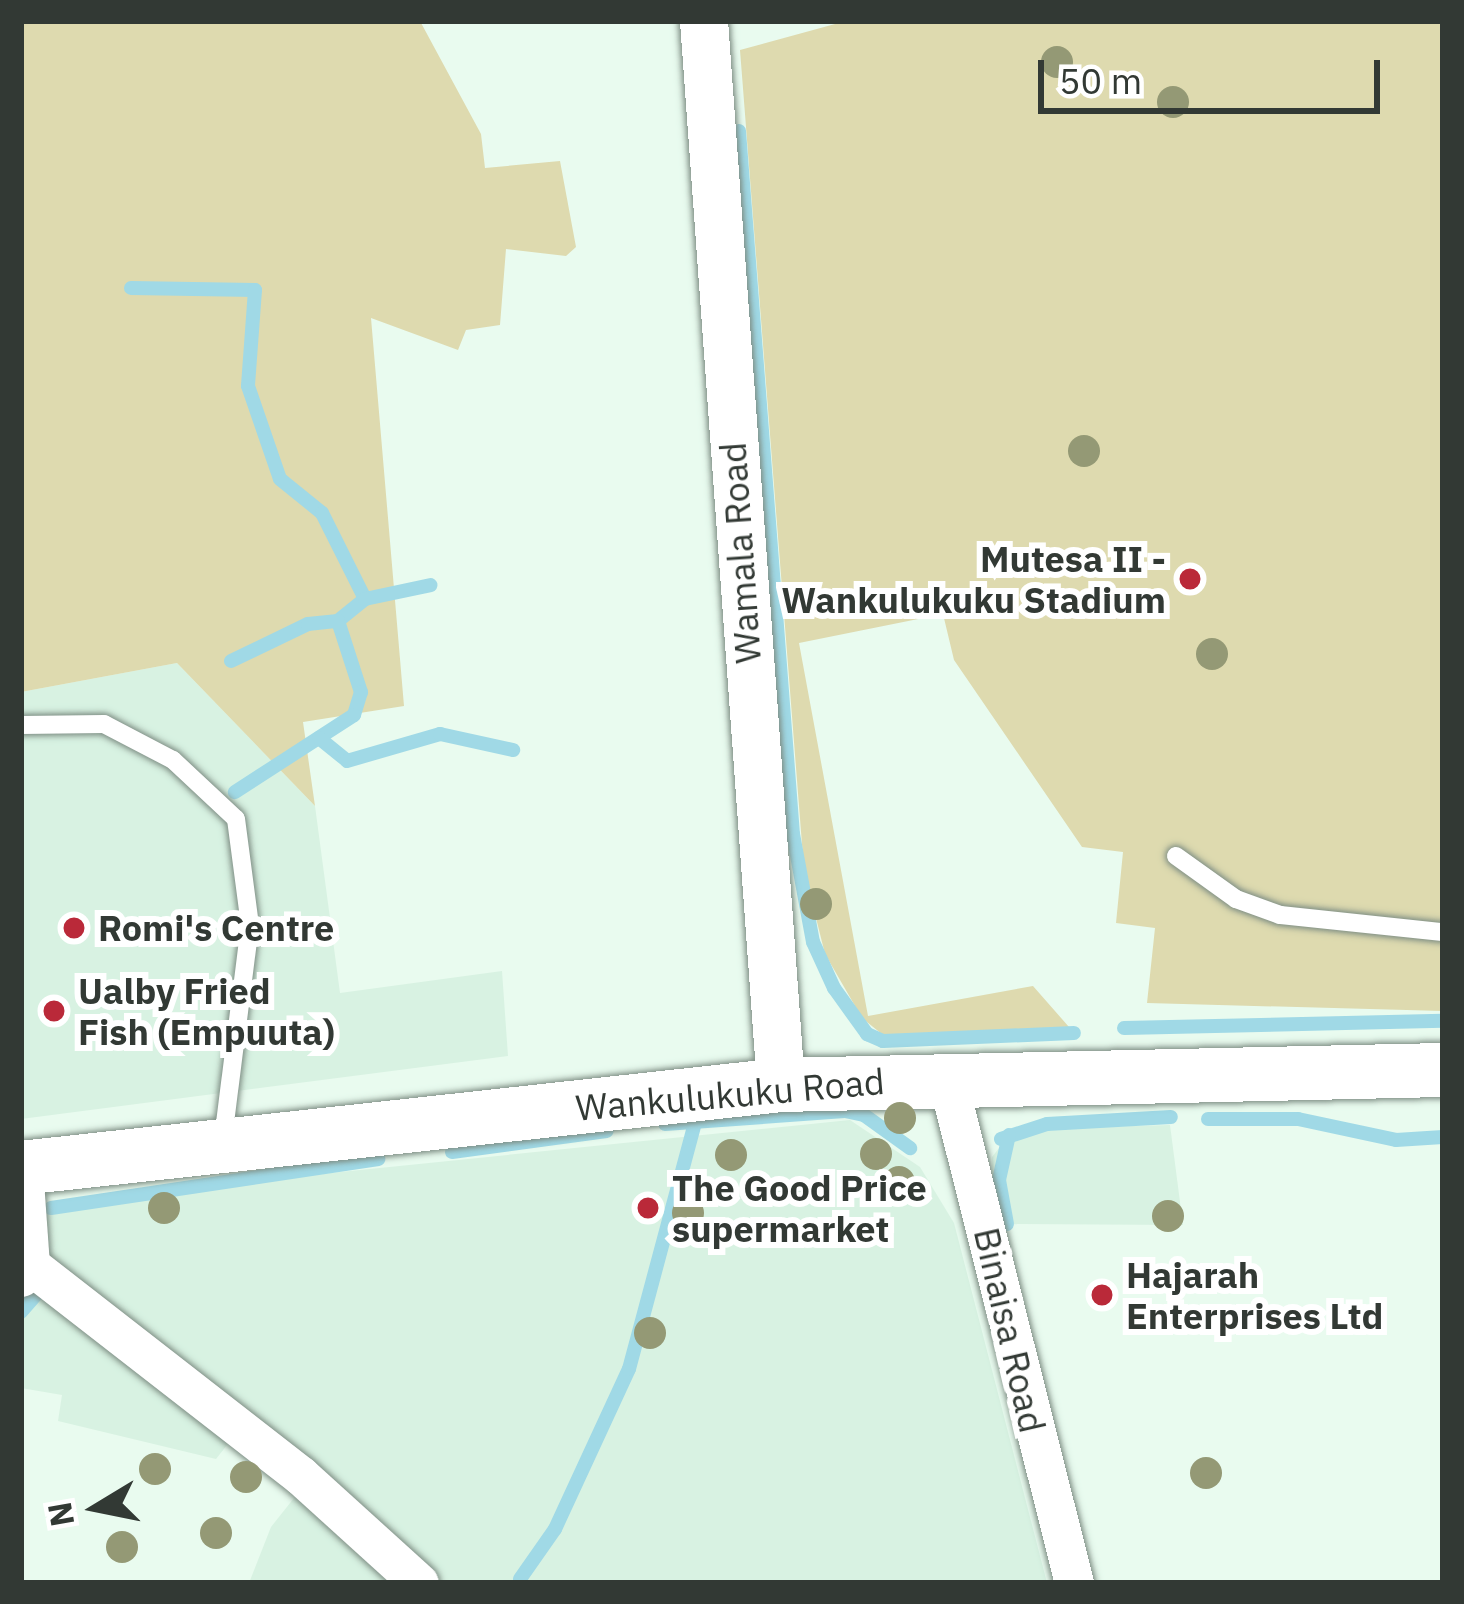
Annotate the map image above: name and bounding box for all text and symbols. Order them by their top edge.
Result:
scale bar [1044,36,1386,110]
text: 50 m [1059,57,1142,104]
street label: Wamala Road [711,441,769,665]
place label: Mutesa II - Wankulukuku Stadium [781,536,1166,621]
marker: Mutesa II - Wankulukuku Stadium [1177,566,1203,592]
place label: Romi's Centre [98,906,334,950]
marker: Romi's Centre [61,915,87,941]
place label: Ualby Fried Fish (Empuuta) [78,968,335,1053]
marker: Ualby Fried Fish (Empuuta) [41,998,67,1024]
street label: Wankulukuku Road [574,1059,886,1129]
place label: The Good Price supermarket [672,1165,927,1250]
marker: The Good Price supermarket [635,1195,661,1221]
street label: Binaisa Road [965,1223,1055,1437]
place label: Hajarah Enterprises Ltd [1126,1252,1383,1337]
marker: Hajarah Enterprises Ltd [1089,1282,1115,1308]
north arrow [36,1448,156,1568]
text: N [37,1499,83,1530]

